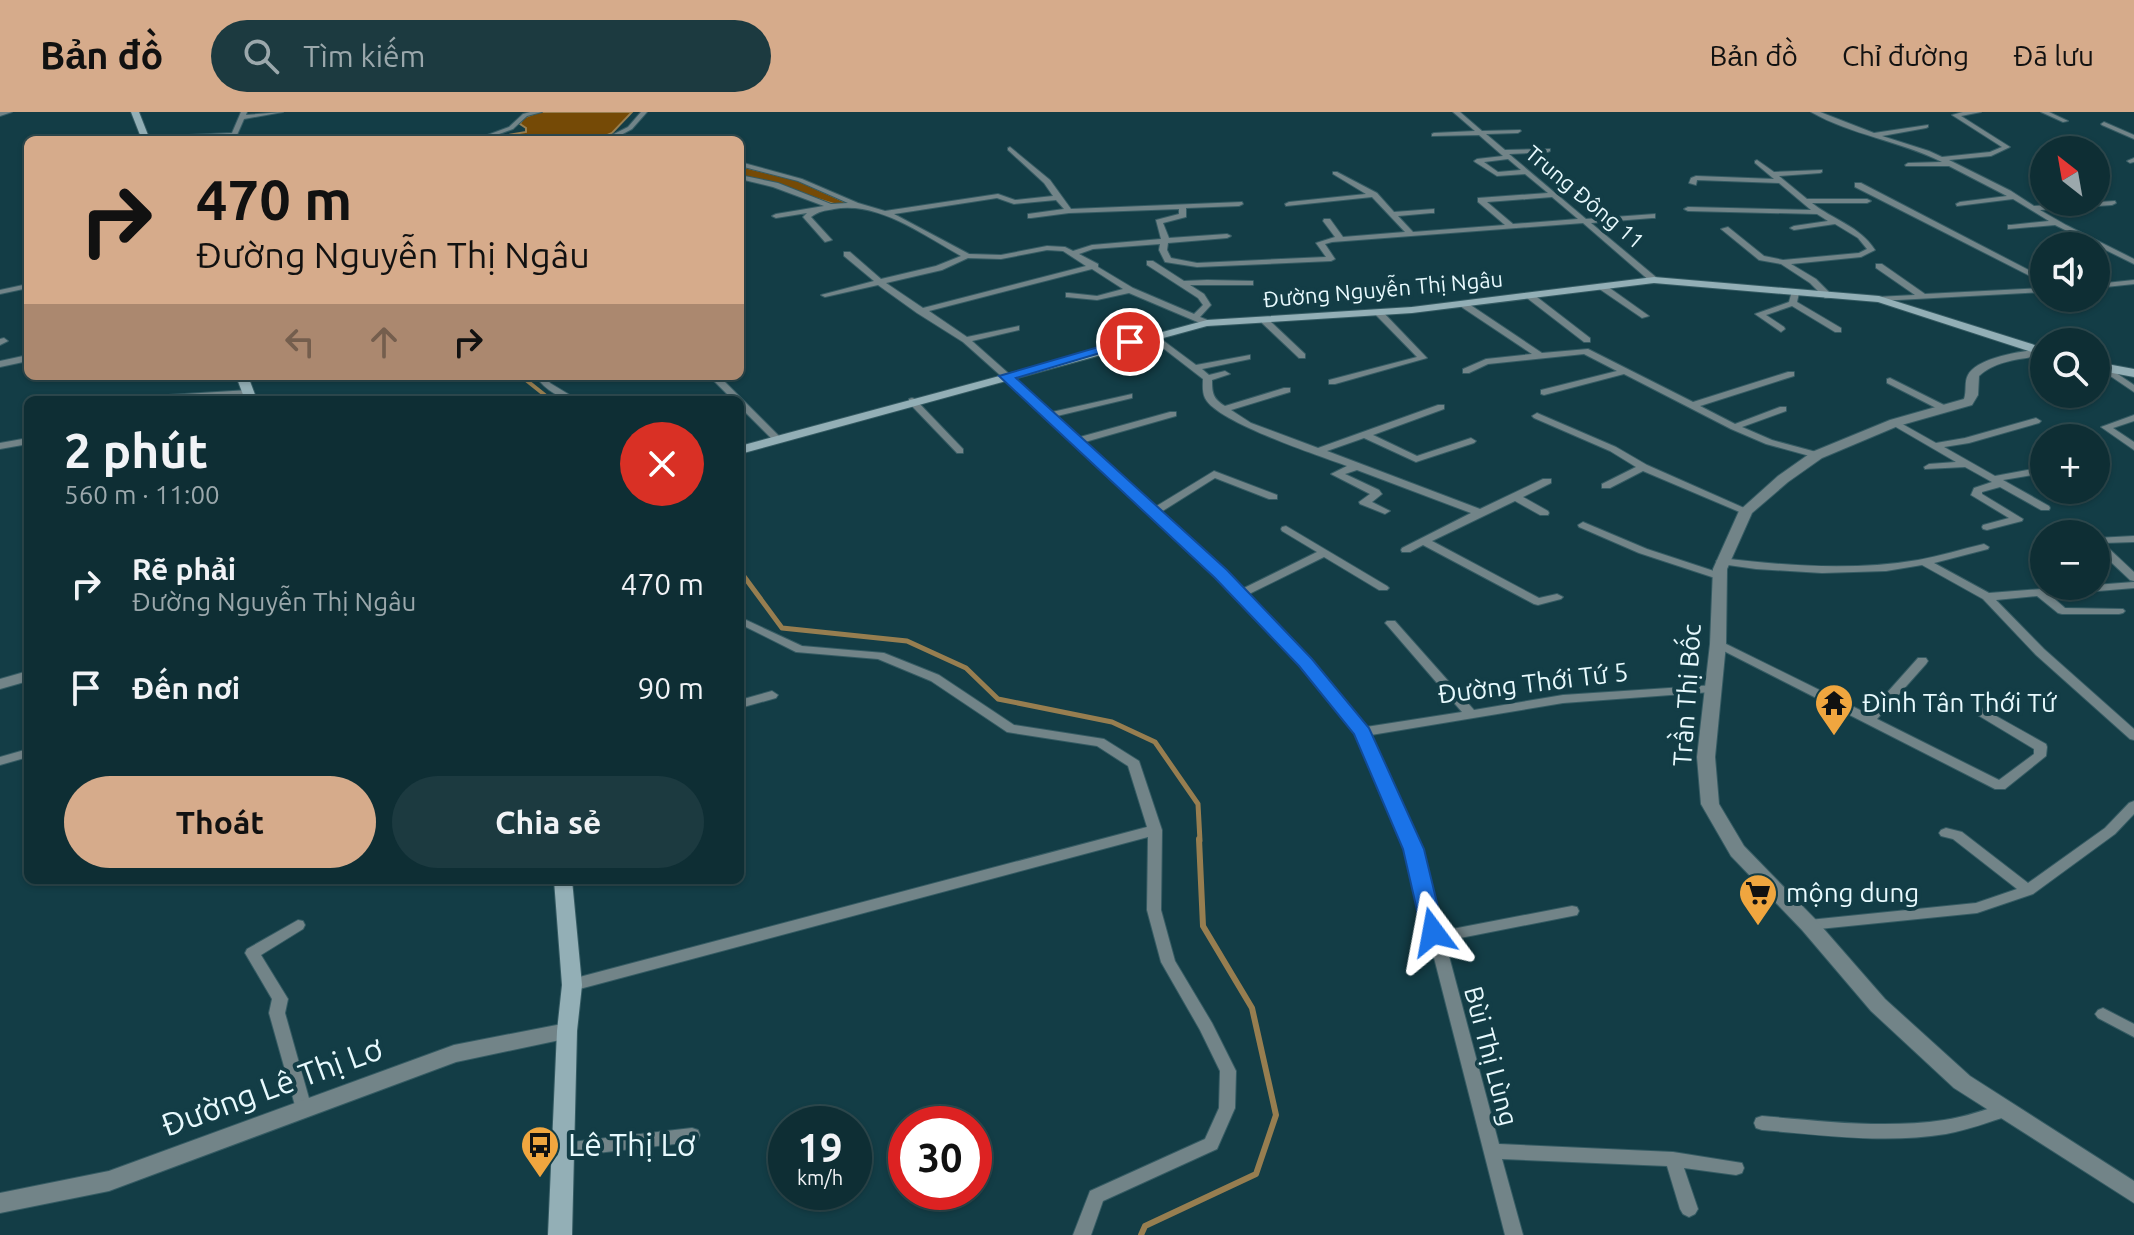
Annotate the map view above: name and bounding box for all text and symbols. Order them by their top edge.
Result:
search box [211,20,771,92]
text: Bản đồ [40,34,163,76]
icon: search [239,34,283,78]
text: Tìm kiếm [303,39,425,73]
text: Bản đồ [1709,40,1798,71]
text: Chỉ đường [1842,40,1969,71]
text: Đã lưu [2013,40,2094,71]
north arrow [2030,136,2110,216]
map controls [2030,136,2110,600]
street label: Trung Đông 11 [1521,140,1649,253]
icon: right [64,168,168,272]
text: 470 m [196,168,352,231]
button: sound [2030,232,2110,312]
text: Đường Nguyễn Thị Ngâu [196,234,590,275]
street label: Đường Nguyễn Thị Ngâu [1262,264,1504,311]
pin [1096,308,1164,376]
icon: left [278,320,322,364]
icon: ahead [362,320,406,364]
icon: right [446,320,490,364]
icon: arrive [1108,320,1152,364]
button: search [2030,328,2110,408]
button: close [620,422,704,506]
text: 2 phút [64,423,208,477]
button: + [2030,424,2110,504]
text: 560 m · 11:00 [64,480,220,509]
button: − [2030,520,2110,600]
text: Rẽ phải [132,552,236,586]
icon: right [64,562,108,606]
text: 470 m [620,567,704,601]
text: Đường Nguyễn Thị Ngâu [132,587,416,616]
street label: Trần Thị Bốc [1664,622,1706,767]
street label: Đường Thới Tứ 5 [1436,656,1630,709]
icon: arrive [64,666,108,710]
text: Đến nơi [132,671,240,705]
text: 90 m [637,671,704,705]
temple icon: Đình Tân Thới Tứ [1813,682,1855,737]
place label: Đình Tân Thới Tứ [1862,688,2057,717]
button: Thoát [64,776,376,868]
button: Chia sẻ [392,776,704,868]
supermarket icon: mộng dung [1737,872,1779,927]
place label: mộng dung [1786,878,1919,907]
position arrow [1391,890,1475,974]
street label: Bùi Thị Lùng [1459,983,1524,1129]
street label: Đường Lê Thị Lơ [156,1029,387,1143]
speed limit sign: 30 [888,1106,992,1210]
bus stop icon: Lê Thị Lơ [519,1124,561,1179]
text: 19 [797,1125,843,1170]
place label: Lê Thị Lơ [568,1126,696,1162]
text: km/h [797,1166,843,1189]

